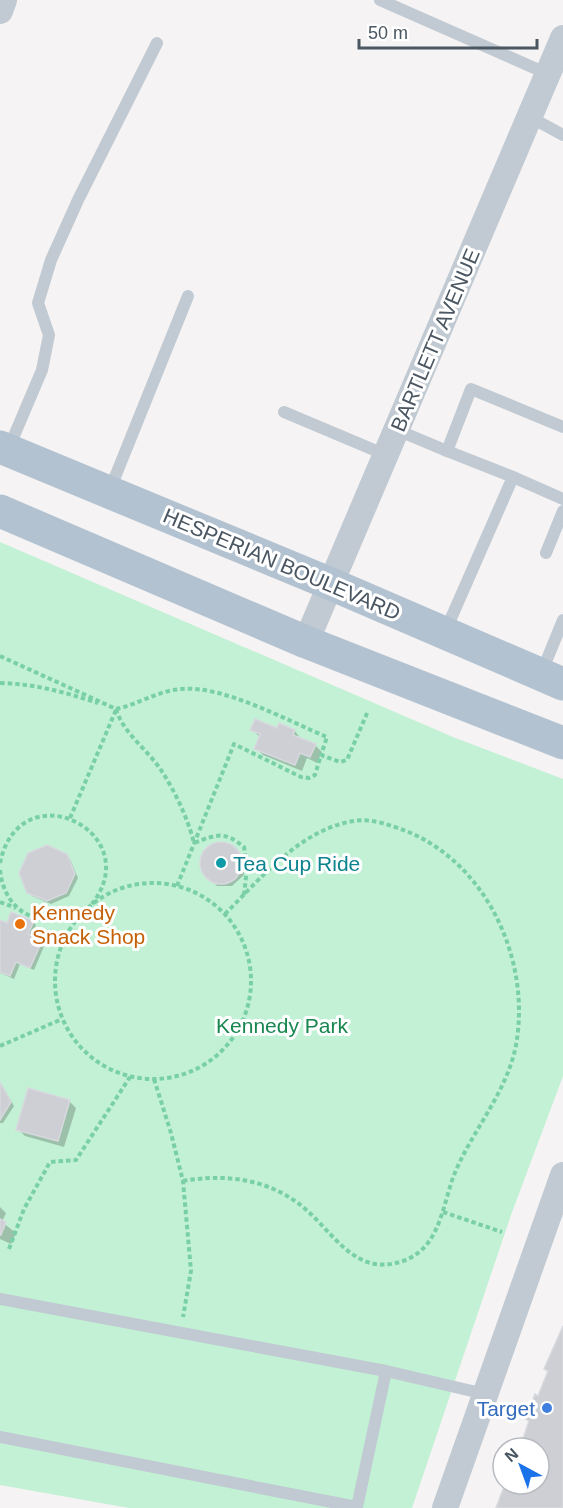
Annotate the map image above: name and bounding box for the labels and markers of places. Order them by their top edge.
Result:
place label: Tea Cup Ride [233,852,360,875]
marker: Tea Cup Ride [214,856,228,870]
place label: Kennedy Snack Shop [32,901,145,948]
marker: Kennedy Snack Shop [13,917,27,931]
place label: Target [477,1397,535,1420]
marker: Target [540,1401,554,1415]

